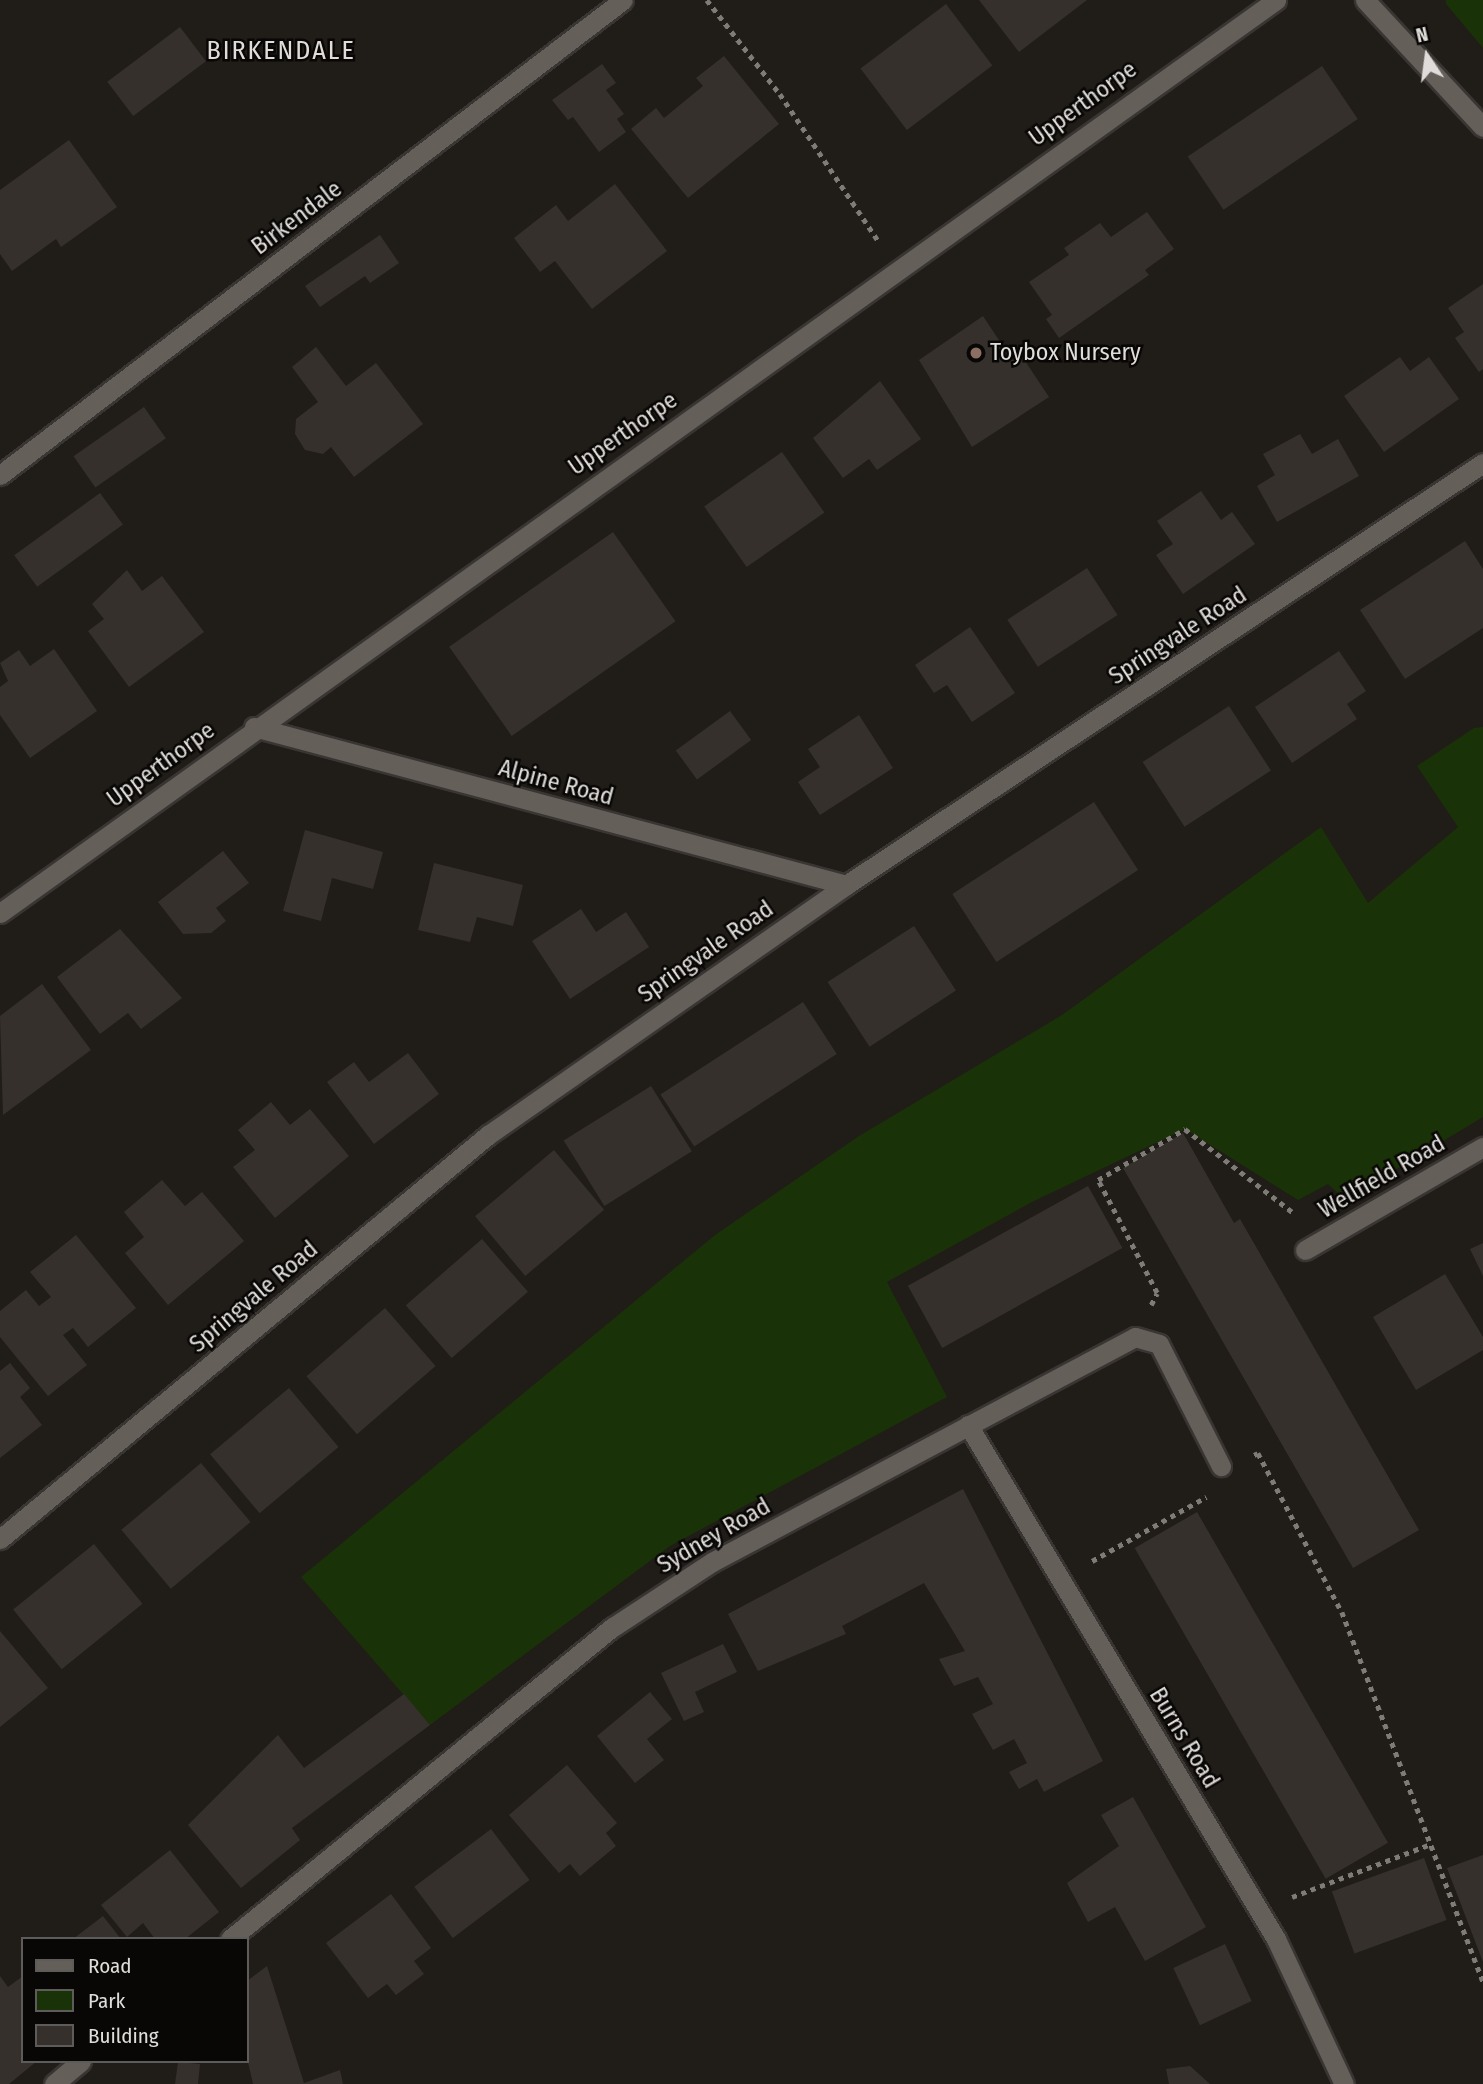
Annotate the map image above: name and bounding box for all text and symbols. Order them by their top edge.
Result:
north arrow [1392,21,1462,91]
text: N [1414,23,1430,48]
district label: BIRKENDALE [208,35,354,67]
street label: Upperthorpe [1024,55,1142,153]
street label: Birkendale [246,175,348,261]
place label: Toybox Nursery [990,339,1141,367]
marker: Toybox Nursery [968,345,984,361]
street label: Upperthorpe [563,386,683,482]
street label: Springvale Road [1104,581,1252,691]
street label: Upperthorpe [102,716,220,814]
street label: Alpine Road [495,754,617,812]
street label: Springvale Road [633,895,779,1009]
street label: Wellfield Road [1314,1129,1450,1225]
street label: Springvale Road [184,1235,324,1359]
street label: Sydney Road [652,1492,776,1580]
street label: Burns Road [1143,1682,1225,1794]
legend [21,1937,248,2063]
text: Road [88,1953,132,1979]
text: Park [88,1988,125,2014]
text: Building [88,2023,159,2049]

